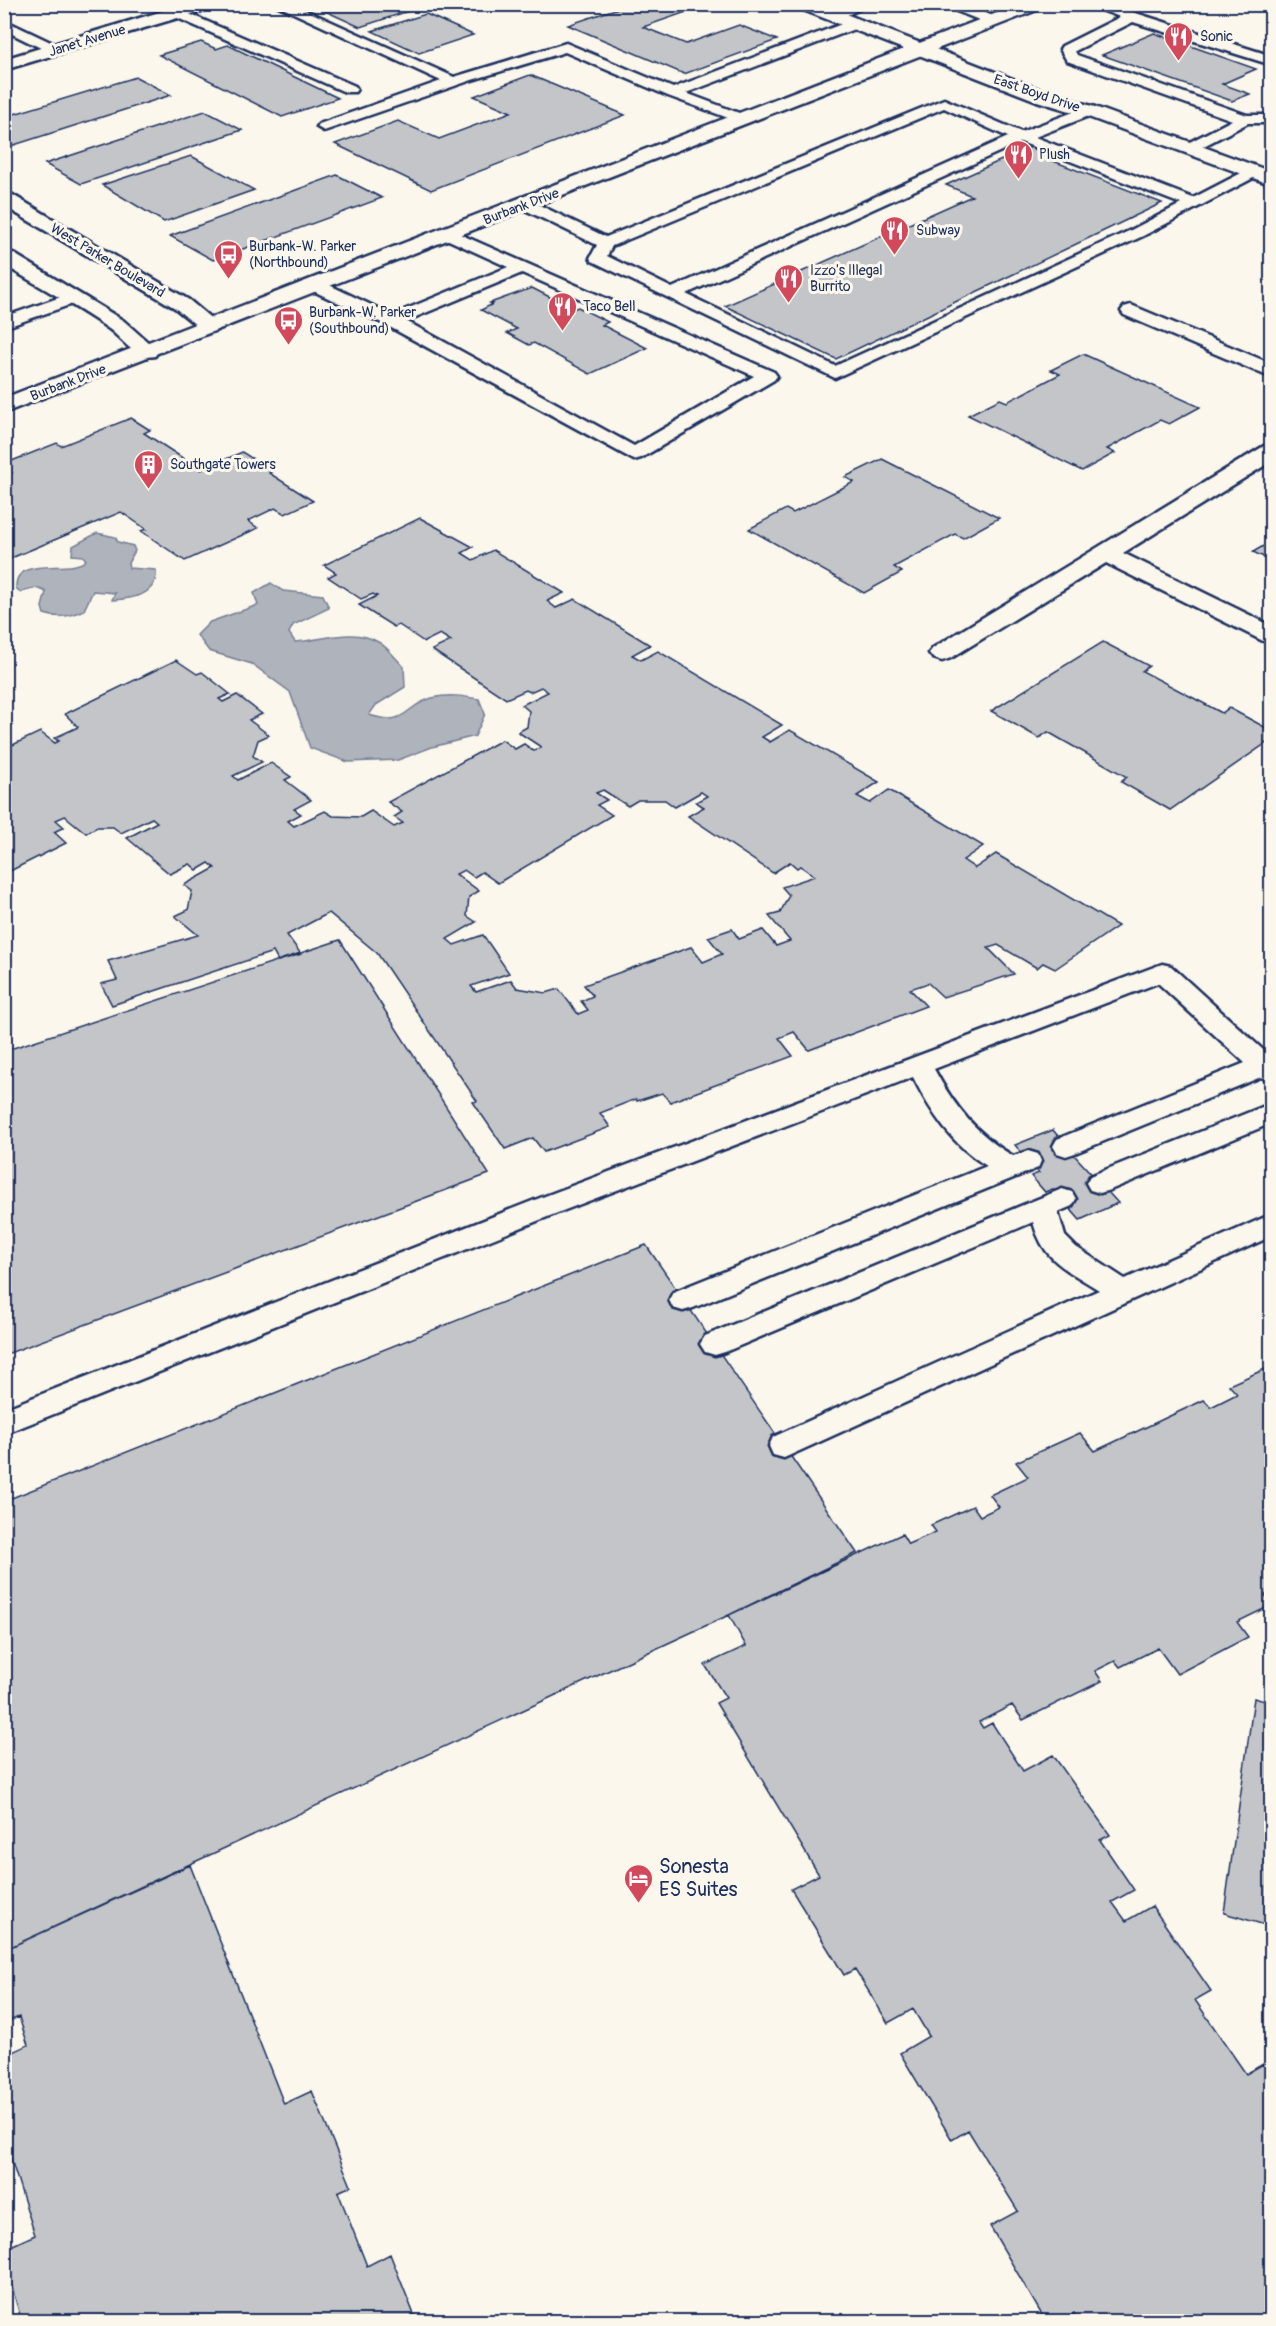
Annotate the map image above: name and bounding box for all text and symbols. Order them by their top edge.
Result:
restaurant icon: Sonic [1163,20,1195,62]
street label: Janet Avenue [47,21,128,60]
place label: Sonic [1200,28,1233,45]
street label: East Boyd Drive [992,71,1082,116]
restaurant icon: Plush [1002,138,1034,180]
place label: Plush [1039,146,1070,163]
street label: Burbank Drive [481,184,561,229]
restaurant icon: Subway [879,214,911,256]
street label: West Parker Boulevard [47,220,168,301]
place label: Subway [916,222,960,239]
bus stop icon: Burbank-W. Parker (Northbound) [212,238,244,280]
place label: Burbank-W. Parker (Northbound) [249,238,356,271]
restaurant icon: Izzo's Illegal Burrito [773,262,805,304]
place label: Izzo's Illegal Burrito [810,262,883,295]
restaurant icon: Taco Bell [546,290,578,332]
place label: Taco Bell [583,298,636,315]
bus stop icon: Burbank-W. Parker (Southbound) [272,304,304,346]
place label: Burbank-W. Parker (Southbound) [309,304,416,337]
street label: Burbank Drive [28,360,108,405]
building icon: Southgate Towers [133,448,165,490]
place label: Southgate Towers [170,456,277,473]
place label: Sonesta ES Suites [659,1854,738,1902]
hotel icon: Sonesta ES Suites [622,1862,654,1904]

